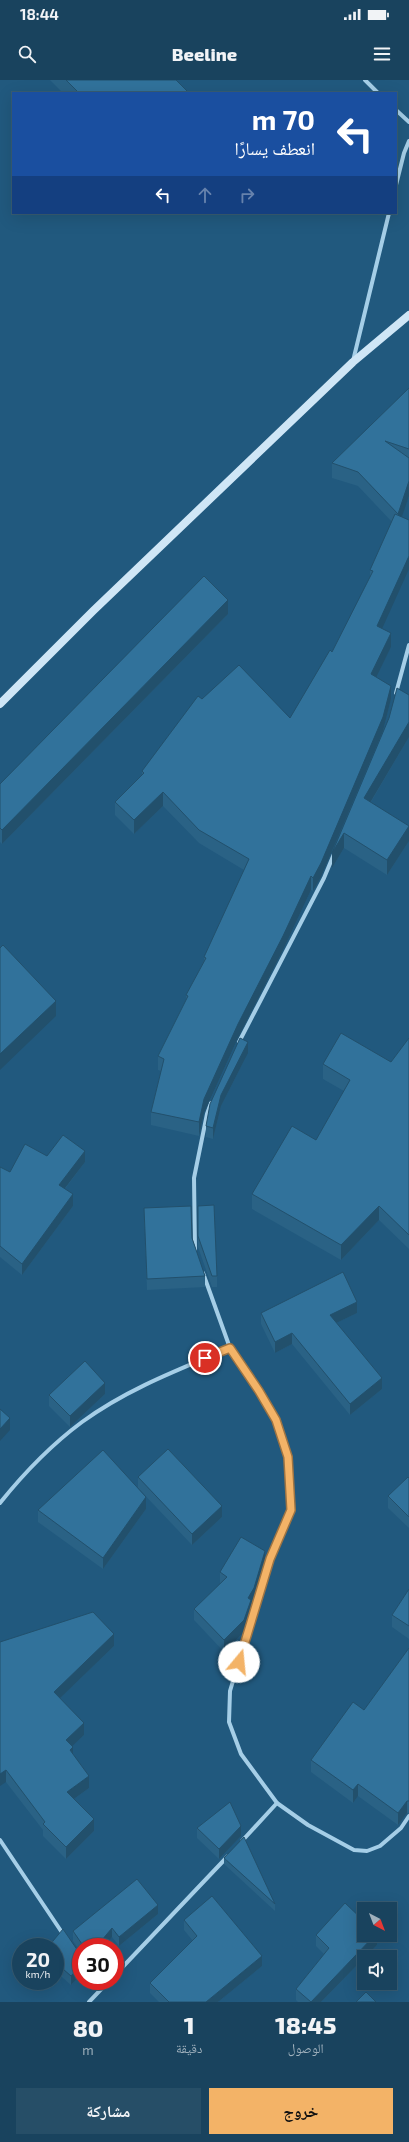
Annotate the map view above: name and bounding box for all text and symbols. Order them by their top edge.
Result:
text: 18:44 [20,5,59,23]
icon: search [16,43,38,65]
text: Beeline [172,43,237,65]
icon: menu [371,43,393,65]
text: 70 m [252,102,315,136]
icon: left [329,108,381,160]
text: انعطف يسارًا [234,137,315,159]
icon: left [152,184,174,206]
icon: ahead [194,184,216,206]
icon: right [236,184,258,206]
pin [188,1341,222,1375]
icon: arrive [194,1347,216,1369]
position arrow [218,1641,260,1683]
north arrow [357,1902,397,1942]
map controls [357,1902,397,1990]
speed limit sign: 30 [72,1938,124,1990]
text: 20 [26,1947,50,1971]
button: sound [357,1950,397,1990]
text: km/h [26,1968,50,1980]
text: 1 [184,2010,195,2039]
text: 18:45 [275,2010,336,2039]
text: 80 [73,2013,103,2042]
text: دقيقة [176,2040,202,2056]
text: الوصول [288,2040,324,2056]
text: m [82,2042,94,2058]
button: مشاركة [16,2088,201,2134]
button: خروج [209,2088,393,2134]

